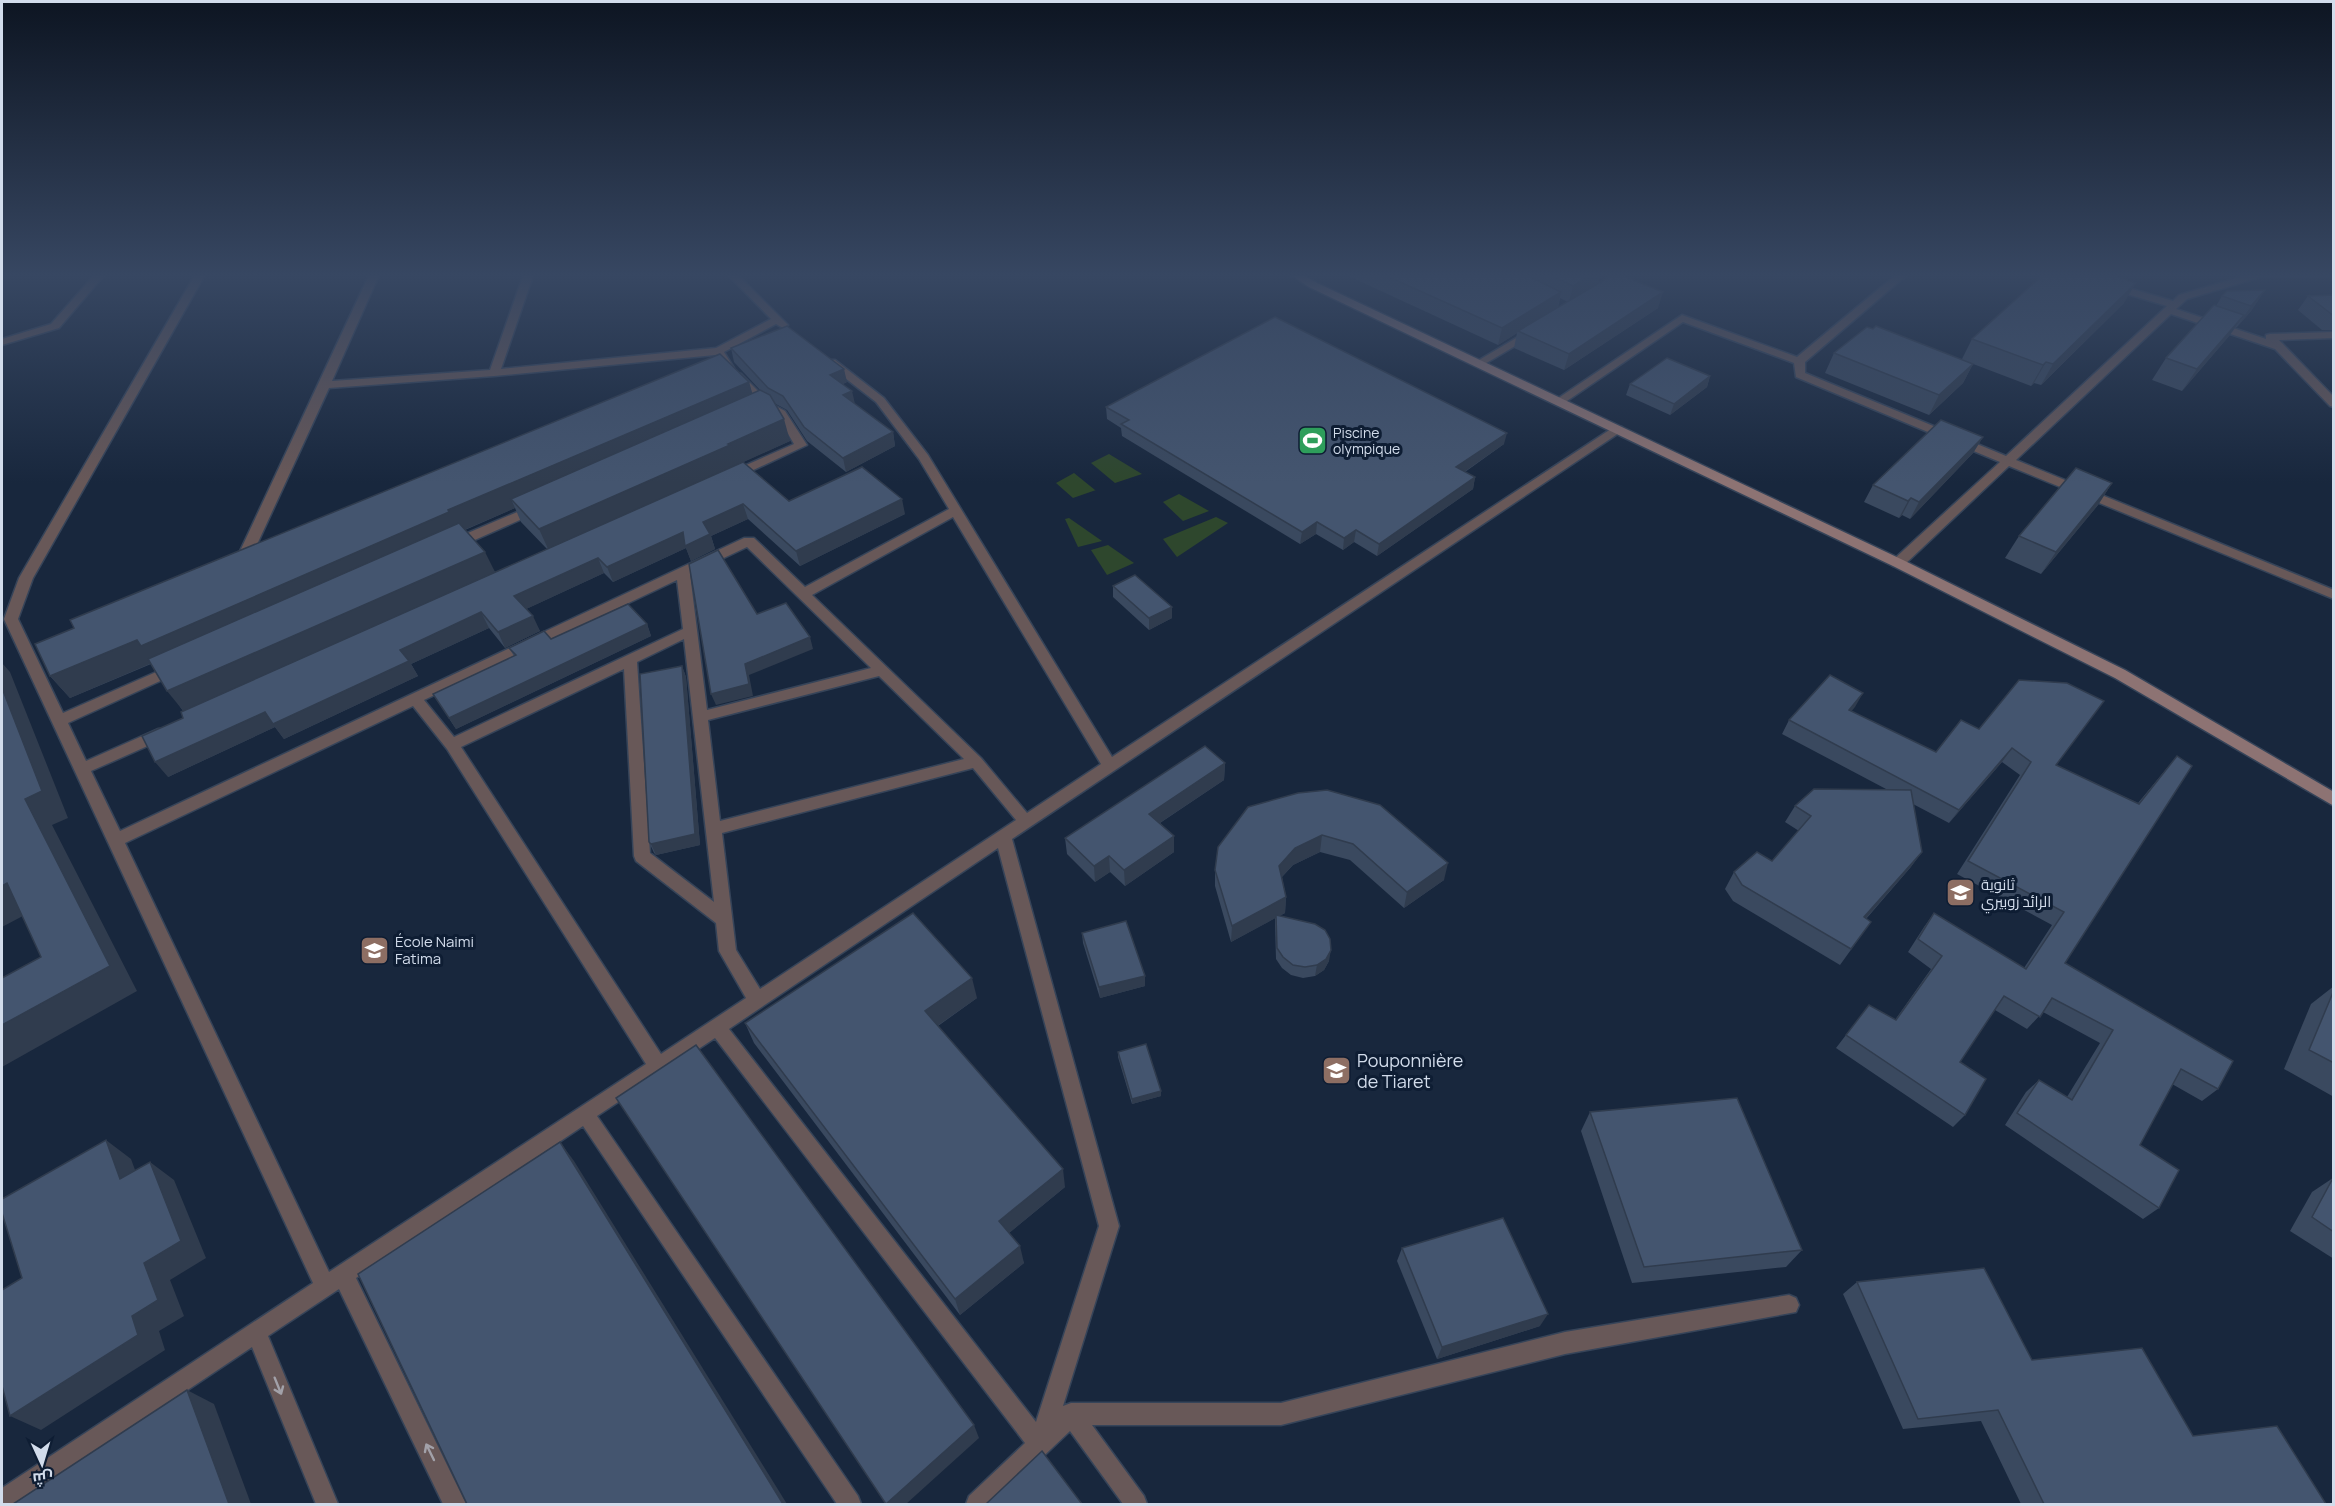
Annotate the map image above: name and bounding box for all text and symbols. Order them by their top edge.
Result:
place label: Piscine olympique [1333,423,1400,458]
sports icon: Piscine olympique [1296,424,1328,456]
place label: ثانوية الرائد زوبيري [1981,874,2051,914]
school or university icon: ثانوية الرائد زوبيري [1944,877,1976,909]
place label: École Naimi Fatima [395,931,474,969]
school or university icon: École Naimi Fatima [358,934,390,966]
place label: Pouponnière de Tiaret [1357,1048,1463,1093]
school or university icon: Pouponnière de Tiaret [1320,1054,1352,1086]
one-way arrow [273,1377,284,1395]
north arrow [12,1434,72,1494]
one-way arrow [423,1443,435,1461]
text: ش [32,1467,54,1491]

